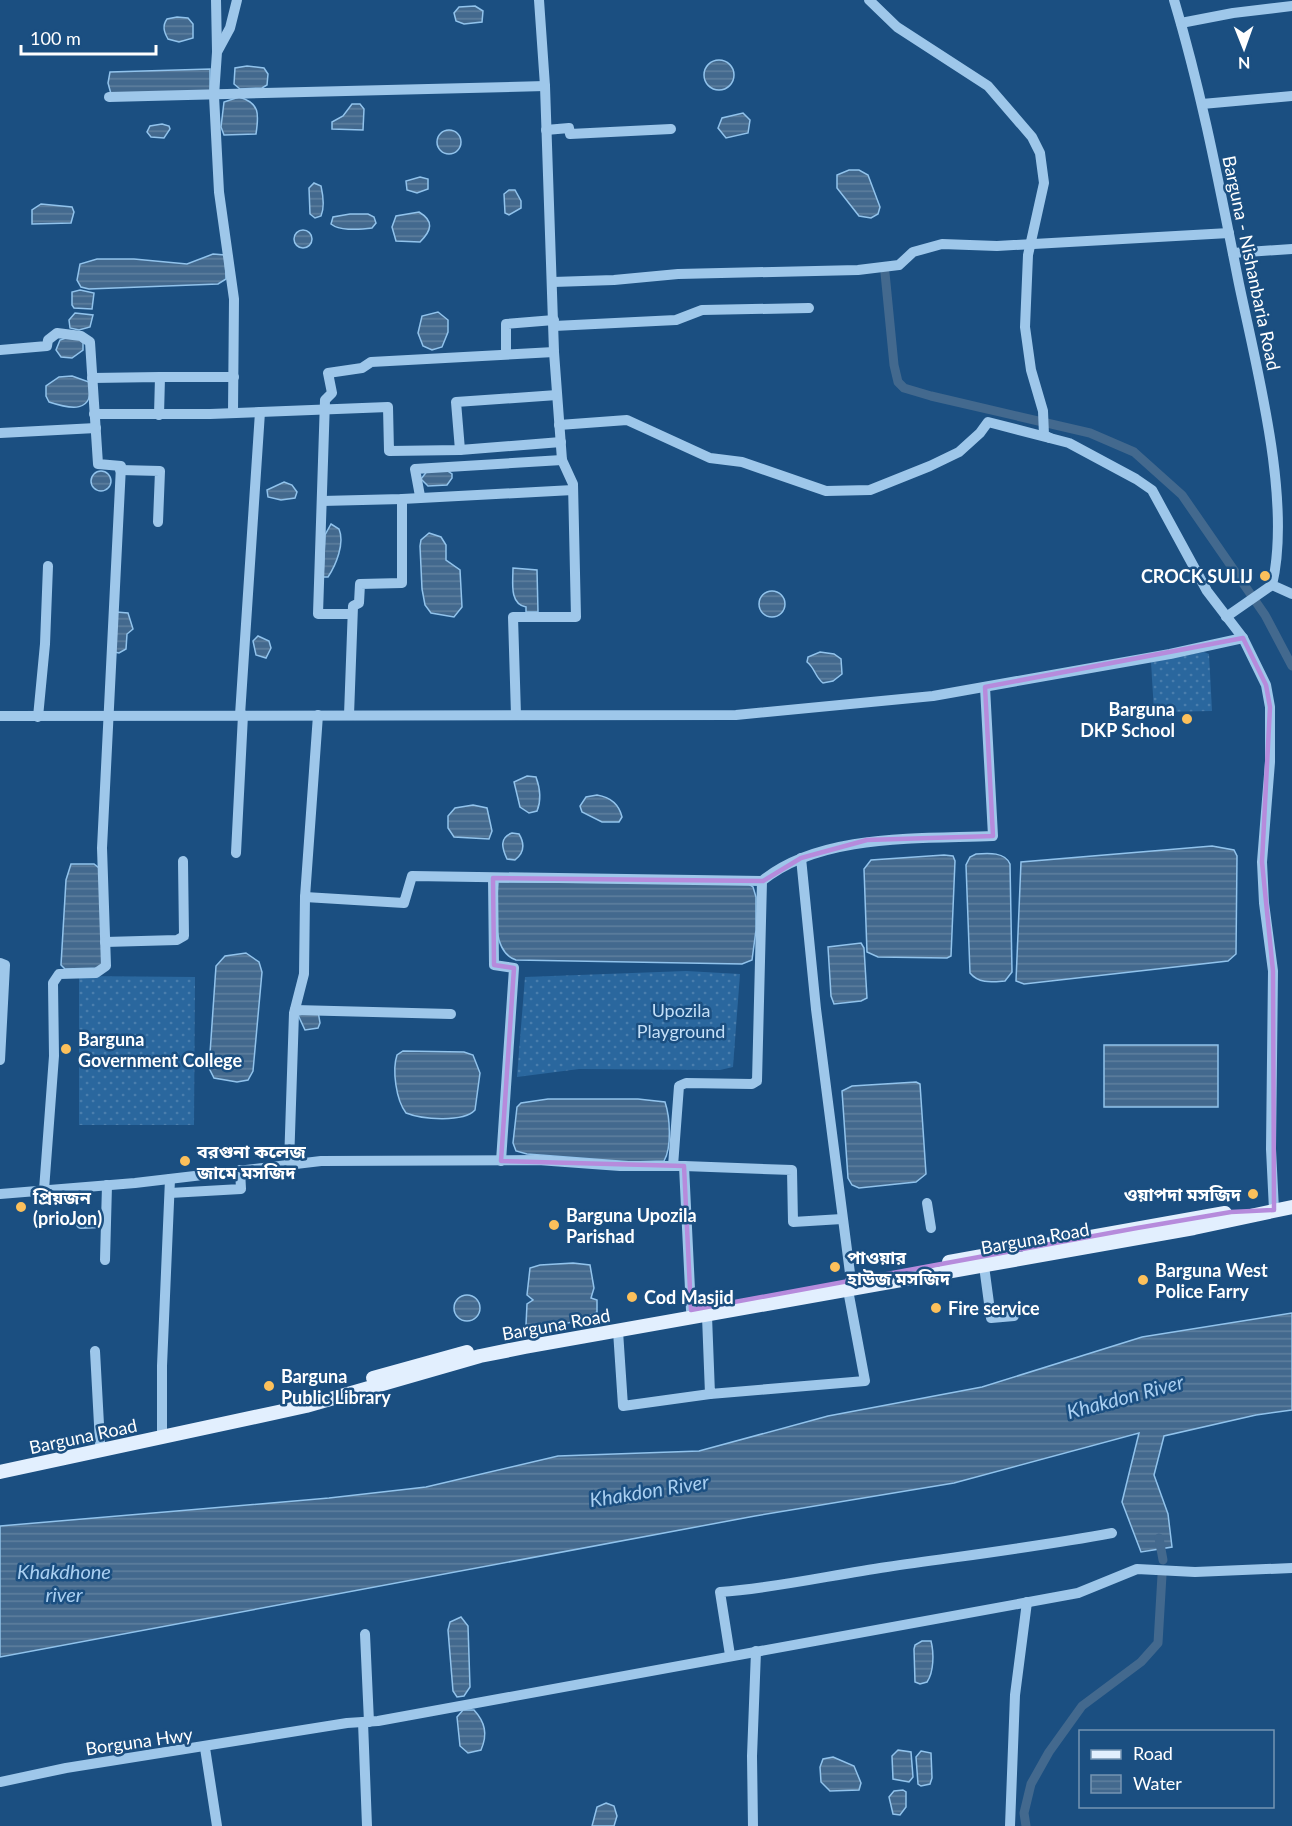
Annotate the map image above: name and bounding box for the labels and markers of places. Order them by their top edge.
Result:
place label: CROCK SULIJ [1141,565,1253,587]
marker: CROCK SULIJ [1258,569,1272,583]
place label: Barguna DKP School [1080,698,1175,741]
marker: Barguna DKP School [1180,712,1194,726]
place label: Barguna Government College [78,1028,242,1071]
marker: Barguna Government College [59,1042,73,1056]
place label: বরগুনা কলেজ জামে মসজিদ [196,1140,306,1183]
marker: বরগুনা কলেজ জামে মসজিদ [178,1154,192,1168]
place label: ওয়াপদা মসজিদ [1124,1183,1242,1205]
place label: প্রিয়জন (prioJon) [32,1186,102,1229]
marker: ওয়াপদা মসজিদ [1246,1187,1260,1201]
marker: প্রিয়জন (prioJon) [14,1200,28,1214]
place label: Barguna Upozila Parishad [566,1204,697,1247]
marker: Barguna Upozila Parishad [547,1218,561,1232]
place label: পাওয়ার হাউজ মসজিদ [846,1246,951,1289]
place label: Barguna West Police Farry [1155,1259,1268,1302]
marker: পাওয়ার হাউজ মসজিদ [828,1260,842,1274]
marker: Barguna West Police Farry [1136,1273,1150,1287]
place label: Cod Masjid [644,1286,734,1308]
marker: Cod Masjid [625,1290,639,1304]
place label: Fire service [948,1297,1040,1319]
marker: Fire service [929,1301,943,1315]
place label: Barguna Public Library [281,1365,391,1408]
marker: Barguna Public Library [262,1379,276,1393]

